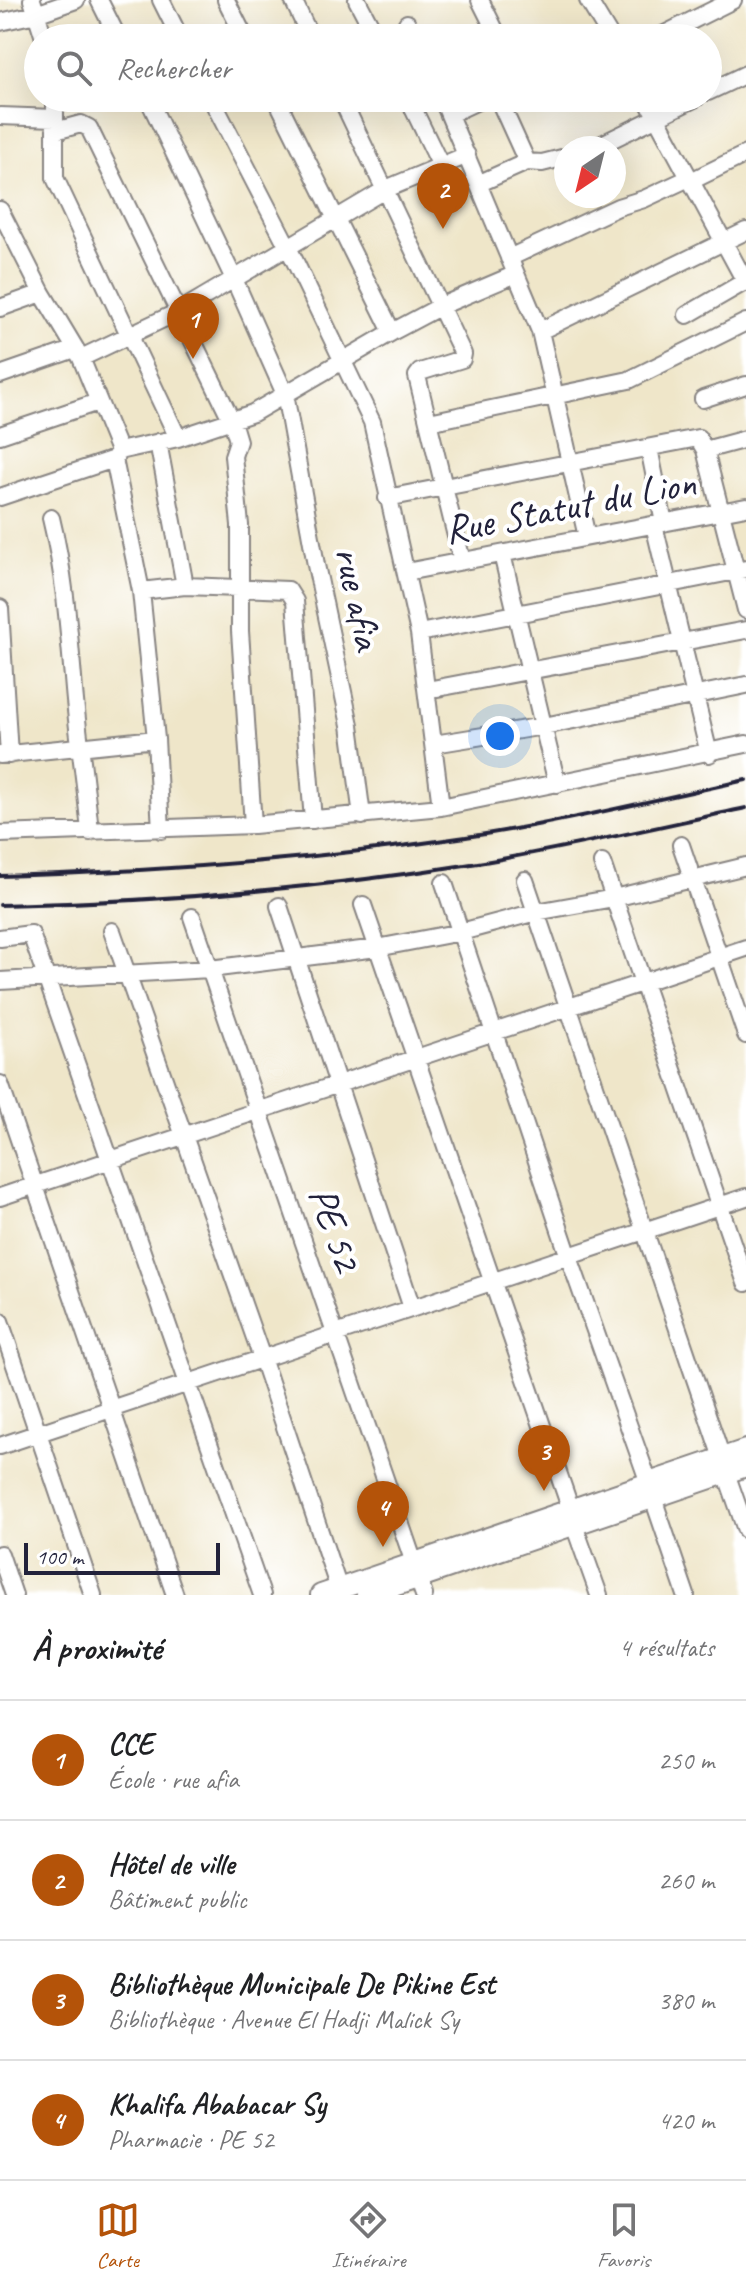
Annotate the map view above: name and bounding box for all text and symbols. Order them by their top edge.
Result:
search box [24,24,722,112]
icon: search [52,46,96,90]
text: Rechercher [116,49,231,87]
north arrow [554,136,626,208]
pin: 2 [417,163,469,229]
pin: 1 [167,293,219,359]
street label: Rue Statut du Lion [440,457,701,555]
street label: rue afia [323,542,394,657]
your location [480,716,520,756]
street label: PE 52 [297,1180,374,1280]
pin: 3 [518,1425,570,1491]
pin: 4 [357,1481,409,1547]
scale bar [24,1539,220,1575]
text: 100 m [36,1543,83,1571]
text: À proximité [32,1626,161,1669]
text: 4 résultats [619,1631,714,1664]
text: CCE [108,1725,153,1763]
text: 1 [52,1744,64,1777]
text: 250 m [658,1744,714,1777]
text: École · rue afia [108,1763,239,1796]
text: Hôtel de ville [108,1845,234,1883]
text: 2 [52,1864,64,1897]
text: 260 m [658,1864,714,1897]
text: Bâtiment public [108,1883,247,1916]
text: Bibliothèque Municipale De Pikine Est [108,1965,495,2003]
text: 3 [52,1984,64,2017]
text: 380 m [658,1984,714,2017]
text: Bibliothèque · Avenue El Hadji Malick Sy [108,2003,459,2036]
text: Khalifa Ababacar Sy [108,2085,326,2123]
text: 4 [52,2104,64,2137]
text: 420 m [658,2104,714,2137]
text: Pharmacie · PE 52 [108,2123,274,2156]
tab: Carte [96,2198,140,2274]
tab: Itinéraire [331,2198,406,2274]
tab: Favoris [597,2198,650,2274]

